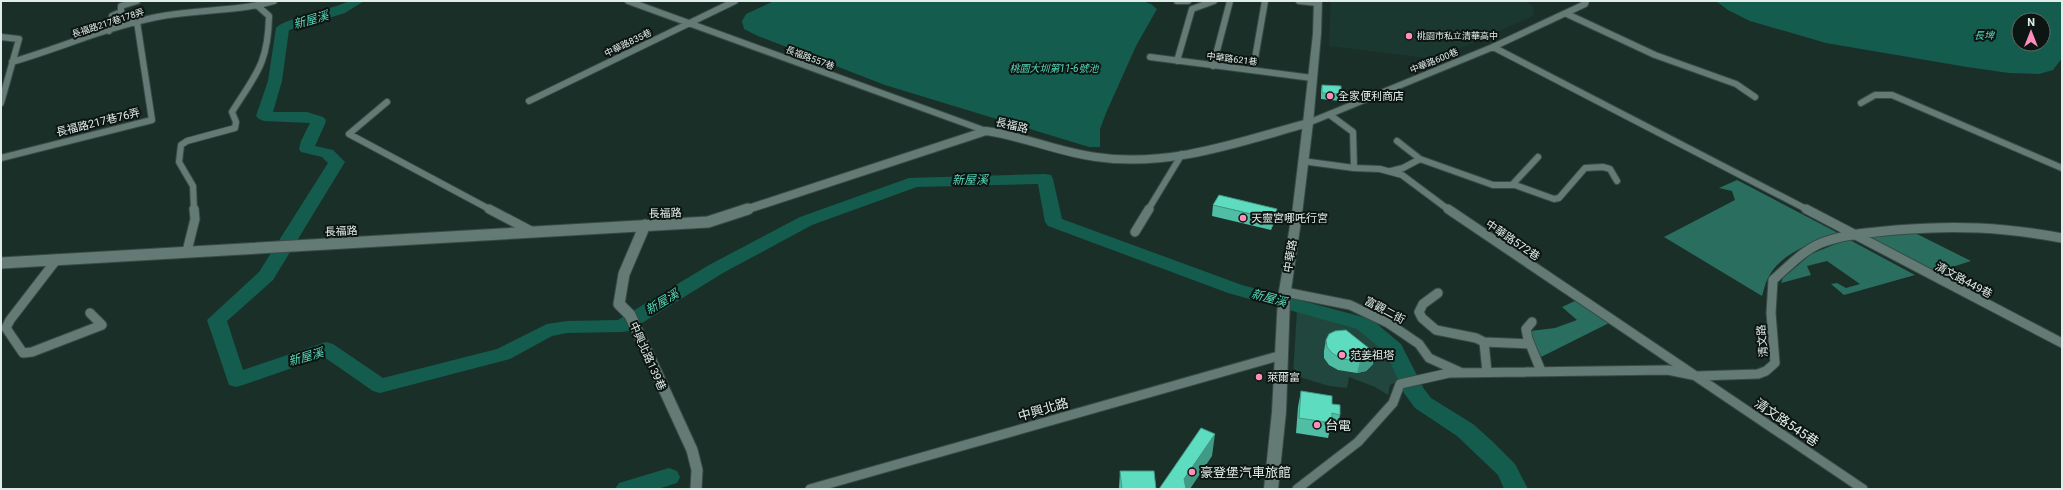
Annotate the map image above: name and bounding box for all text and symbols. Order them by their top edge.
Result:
street label: 長福路217巷178弄 [71,7,145,39]
water label: 新屋溪 [292,8,332,32]
north arrow [2011,12,2051,52]
text: N [2027,16,2035,29]
street label: 中華路835巷 [603,27,653,59]
water label: 長埤 [1974,30,1995,41]
marker: 桃園市私立清華高中 [1404,31,1414,41]
place label: 桃園市私立清華高中 [1417,31,1498,41]
street label: 長福路557巷 [784,45,836,71]
street label: 中華路600巷 [1408,47,1460,75]
street label: 中華路621巷 [1206,51,1258,67]
water label: 桃園大圳第11-6號池 [1009,63,1100,74]
place label: 全家便利商店 [1338,90,1404,103]
marker: 全家便利商店 [1325,91,1335,101]
street label: 長福路217巷76弄 [55,106,141,139]
street label: 長福路 [994,115,1029,136]
water label: 新屋溪 [952,173,990,187]
street label: 長福路 [648,206,682,221]
place label: 天靈宮哪吒行宮 [1251,212,1328,225]
marker: 天靈宮哪吒行宮 [1238,213,1248,223]
street label: 中華路572巷 [1483,218,1542,263]
street label: 長福路 [324,224,358,239]
street label: 中華路 [1281,239,1299,273]
street label: 清文路449巷 [1933,260,1994,301]
water label: 新屋溪 [643,286,683,317]
water label: 新屋溪 [1250,287,1290,310]
street label: 富觀二街 [1362,294,1407,327]
street label: 中興北路139巷 [627,320,668,392]
street label: 清文路 [1755,324,1770,358]
water label: 新屋溪 [287,345,327,369]
place label: 范姜祖塔 [1350,349,1394,362]
marker: 范姜祖塔 [1337,350,1347,360]
place label: 萊爾富 [1267,371,1300,384]
marker: 萊爾富 [1254,372,1264,382]
street label: 中興北路 [1016,395,1070,424]
street label: 清文路545巷 [1752,396,1822,449]
place label: 台電 [1325,418,1351,433]
marker: 台電 [1312,420,1322,430]
place label: 豪登堡汽車旅館 [1200,465,1291,480]
marker: 豪登堡汽車旅館 [1187,467,1197,477]

